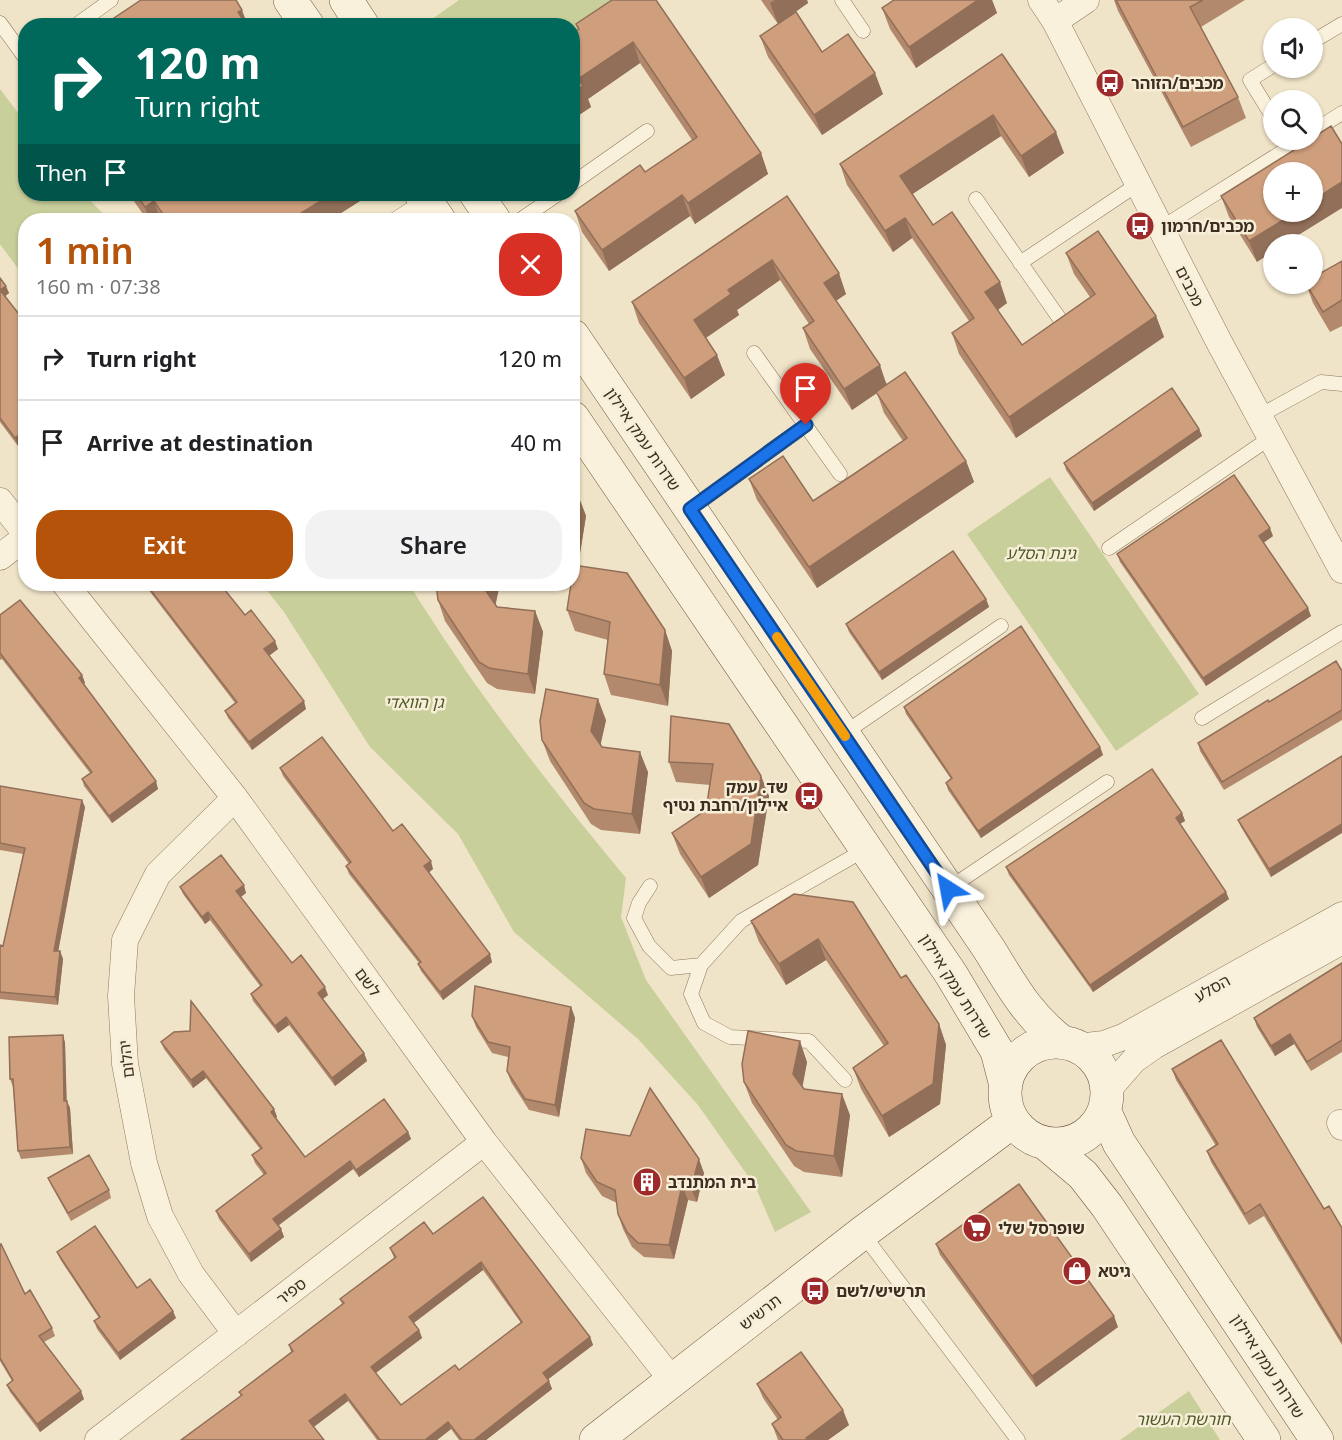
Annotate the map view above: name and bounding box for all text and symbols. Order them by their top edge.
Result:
map controls [1263,18,1323,294]
button: sound [1263,18,1323,78]
text: 120 m [135,34,260,91]
icon: right [36,42,114,120]
bus stop icon: מכבים/הזוהר [1094,67,1126,99]
place label: מכבים/הזוהר [1131,72,1224,94]
text: Turn right [135,88,260,125]
button: search [1263,90,1323,150]
icon: arrive [99,156,132,189]
text: Then [36,158,87,187]
button: + [1263,162,1323,222]
bus stop icon: מכבים/חרמון [1124,210,1156,242]
place label: מכבים/חרמון [1161,215,1254,237]
text: 1 min [36,226,134,275]
button: close [499,233,562,296]
button: − [1263,234,1323,294]
street label: מכבים [1170,262,1210,310]
text: 160 m · 07:38 [36,273,161,300]
icon: right [36,342,69,375]
text: Turn right [87,344,196,373]
text: 120 m [498,344,562,373]
pin [780,363,831,425]
icon: arrive [789,372,822,405]
street label: שדרות עמק איילון [600,383,686,495]
icon: arrive [36,426,69,459]
text: Arrive at destination [87,428,313,457]
text: 40 m [511,428,562,457]
button: Exit [36,510,293,579]
button: Share [305,510,562,579]
park label: גינת הסלע [1006,542,1077,564]
park label: גן הוואדי [385,691,444,713]
place label: שד. עמק איילון/רחבת נטיף [663,776,788,816]
bus stop icon: שד. עמק איילון/רחבת נטיף [793,780,825,812]
position arrow [916,857,980,921]
street label: שדרות עמק איילון [915,929,997,1043]
street label: לשם [350,963,386,1001]
street label: הסלע [1190,969,1234,1007]
street label: יהלום [113,1039,139,1079]
building icon: בית המתנדב [631,1166,663,1198]
place label: בית המתנדב [668,1171,757,1193]
supermarket icon: שופרסל שלי [961,1212,993,1244]
place label: שופרסל שלי [998,1217,1085,1239]
shop icon: גיטא [1061,1255,1093,1287]
place label: גיטא [1098,1260,1131,1282]
street label: ספיר [271,1272,311,1310]
bus stop icon: תרשיש/לשם [799,1275,831,1307]
place label: תרשיש/לשם [836,1280,926,1302]
street label: תרשיש [734,1289,786,1335]
street label: שדרות עמק איילון [1226,1310,1310,1422]
park label: חורשת העשור [1136,1408,1232,1430]

